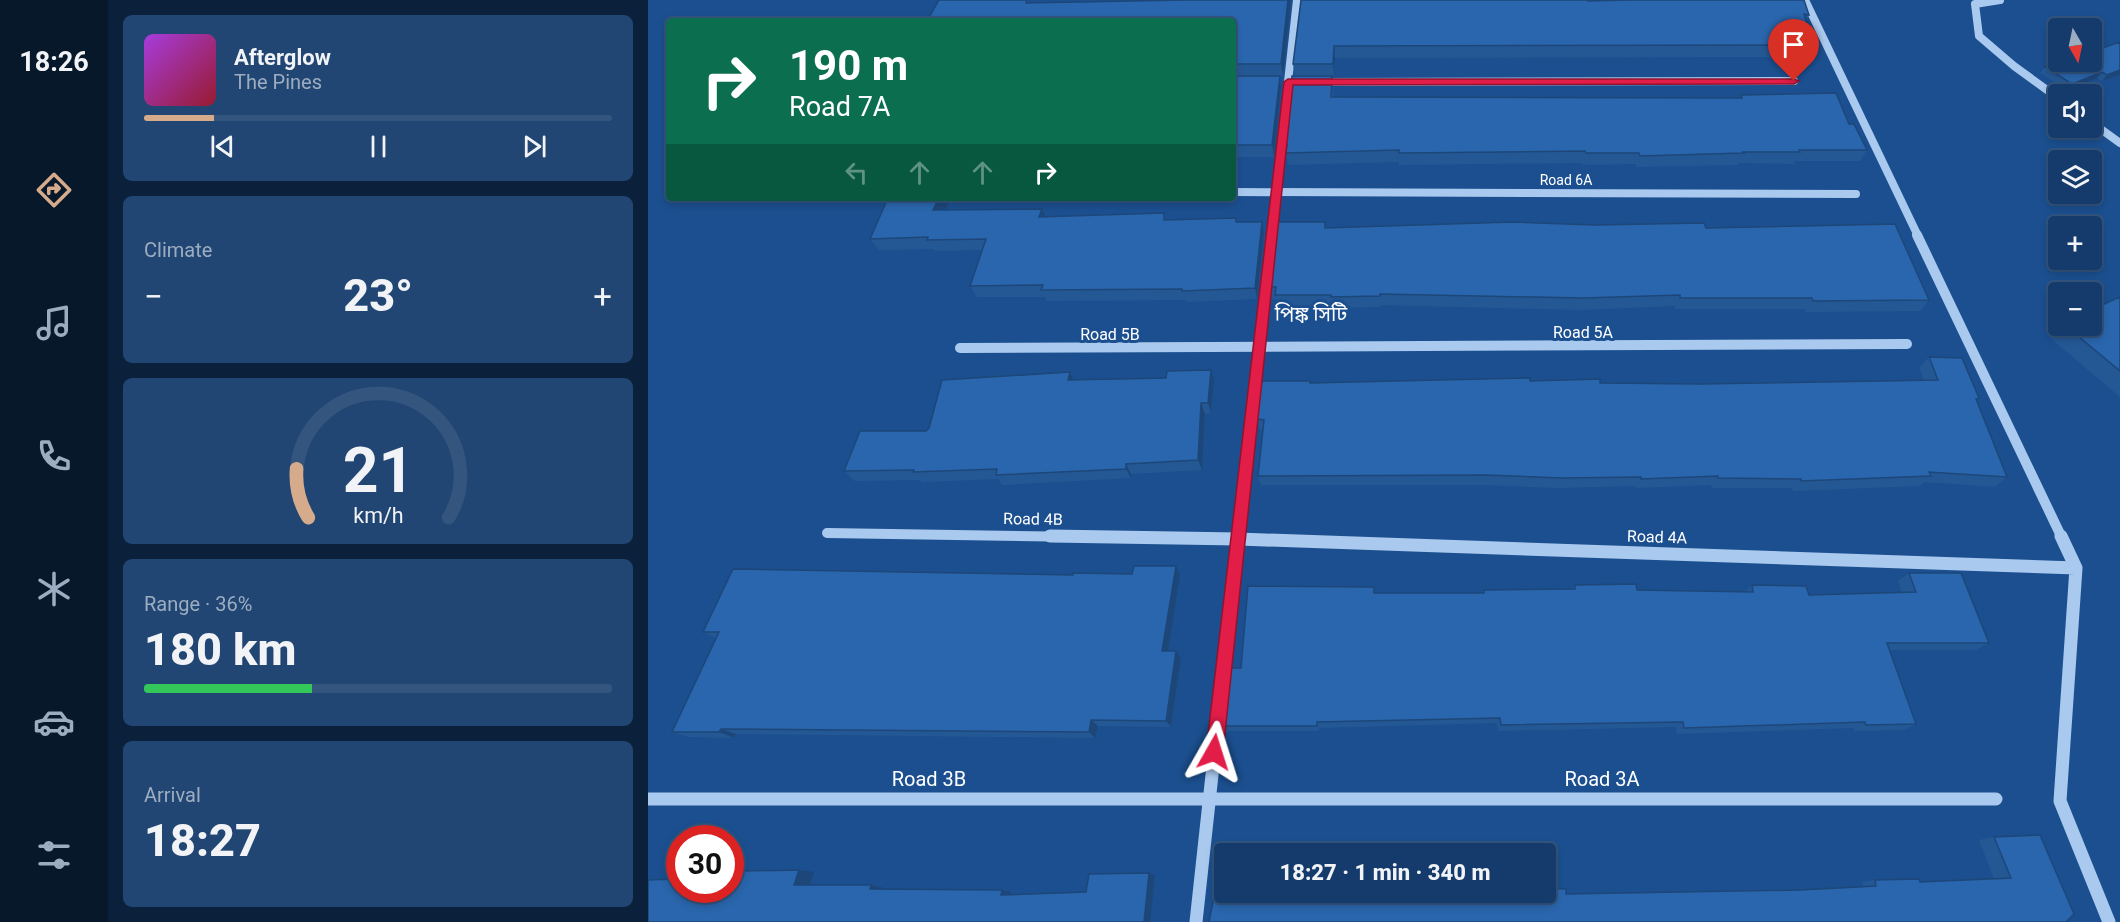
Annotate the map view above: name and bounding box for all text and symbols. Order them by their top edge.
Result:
north arrow [2048,18,2102,72]
map controls [2048,18,2102,336]
pin [1768,19,1819,81]
icon: arrive [1777,28,1810,61]
text: 190 m [789,41,908,90]
icon: right [690,42,768,120]
text: Afterglow [234,45,331,70]
text: 18:26 [19,46,89,78]
text: The Pines [234,70,322,94]
button: sound [2048,84,2102,138]
text: Road 7A [789,91,890,123]
icon: previous [206,130,239,163]
icon: pause [362,130,395,163]
icon: next [518,130,551,163]
button: layers [2048,150,2102,204]
icon: left [840,156,873,189]
icon: ahead [903,156,936,189]
icon: ahead [966,156,999,189]
icon: right [1029,156,1062,189]
icon: directions [33,169,75,211]
street label: Road 6A [1540,172,1592,188]
button: + [2048,216,2102,270]
text: Climate [144,238,212,262]
text: 23° [343,269,413,322]
text: − [144,277,163,316]
text: + [593,277,612,316]
button: − [2048,282,2102,336]
icon: music [33,302,75,344]
district label: পিঙ্ক সিটি [1274,302,1348,326]
street label: Road 5A [1553,323,1614,342]
street label: Road 5B [1080,325,1140,344]
text: 21 [342,434,414,507]
icon: phone [33,435,75,477]
text: km/h [353,503,403,528]
street label: Road 4B [1003,509,1063,529]
street label: Road 4A [1627,526,1688,548]
icon: climate [33,568,75,610]
text: Range · 36% [144,592,252,616]
text: 180 km [144,623,296,676]
icon: car [33,701,75,743]
position arrow [1182,720,1246,784]
street label: Road 3B [892,767,966,791]
street label: Road 3A [1564,767,1640,791]
text: Arrival [144,783,201,807]
text: 18:27 [144,814,261,867]
speed limit sign: 30 [666,825,744,903]
icon: filters [33,834,75,876]
text: 18:27 · 1 min · 340 m [1280,860,1490,885]

